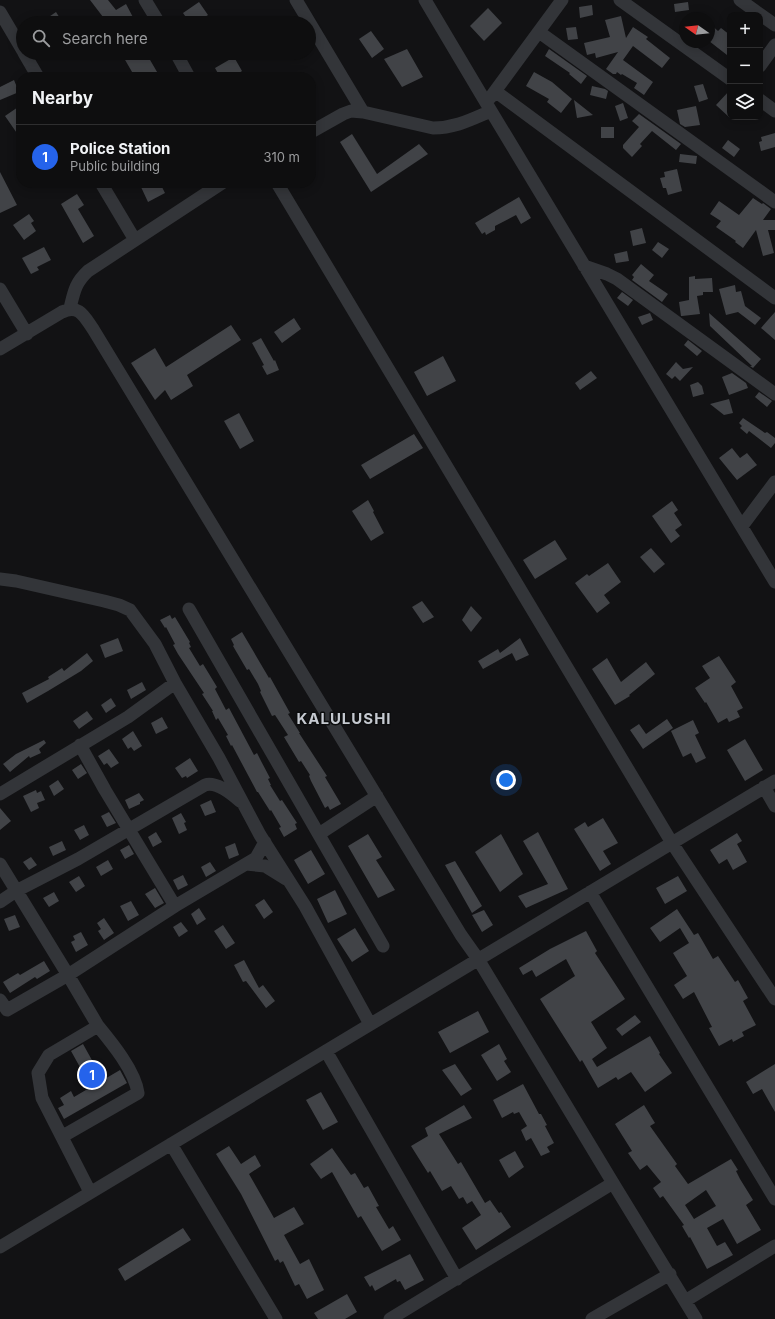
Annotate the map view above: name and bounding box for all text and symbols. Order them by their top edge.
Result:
north arrow [679,12,715,48]
map controls [727,12,763,120]
button: + [727,12,763,48]
search box [16,16,316,60]
icon: search [30,27,52,49]
text: Search here [62,29,148,48]
button: − [727,48,763,84]
button: layers [727,84,763,120]
text: Nearby [32,88,93,108]
text: Police Station [70,139,170,158]
text: 1 [42,149,48,165]
text: 310 m [263,149,300,165]
text: Public building [70,158,160,174]
district label: KALULUSHI [296,709,392,728]
your location [496,770,516,790]
pin: 1 [79,1060,105,1090]

